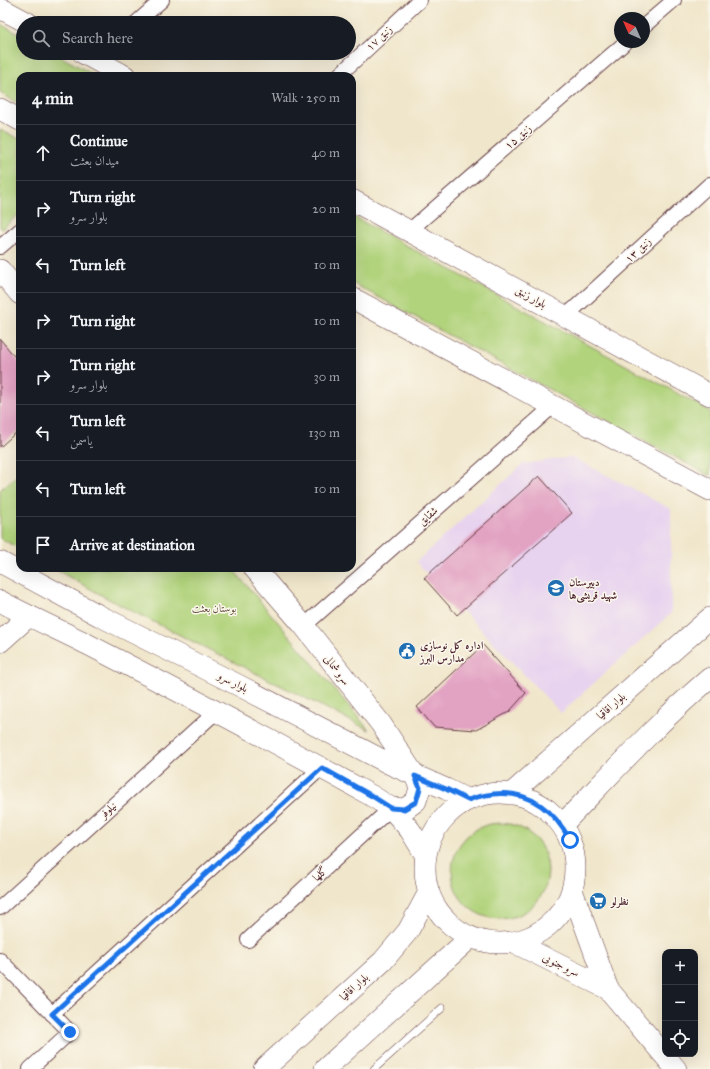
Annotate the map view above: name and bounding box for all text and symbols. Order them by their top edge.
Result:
north arrow [614,12,650,48]
search box [16,16,356,60]
street label: زنبق ۱۷ [363,23,395,53]
icon: search [30,27,52,49]
text: Search here [62,29,133,47]
text: 4 min [32,88,73,109]
text: Walk · 250 m [271,90,340,106]
street label: زنبق ۱۵ [502,122,534,152]
text: Continue [70,132,128,150]
icon: ahead [32,142,54,164]
text: 40 m [311,145,340,161]
text: میدان بعثت [70,153,119,169]
text: Turn right [70,188,135,206]
icon: right [32,198,54,220]
text: 20 m [312,201,340,217]
text: بلوار سرو [70,209,108,225]
street label: زنبق ۱۳ [622,235,654,265]
icon: left [32,254,54,276]
text: Turn left [70,256,126,274]
text: 10 m [314,257,340,273]
street label: بلوار زنبق [513,283,549,311]
icon: right [32,310,54,332]
text: Turn right [70,312,135,330]
text: 10 m [314,313,340,329]
text: Turn right [70,356,135,374]
icon: right [32,366,54,388]
text: 30 m [314,369,340,385]
text: بلوار سرو [70,377,108,393]
text: Turn left [70,412,126,430]
icon: left [32,422,54,444]
text: 130 m [308,425,340,441]
text: یاسمن [70,433,93,449]
icon: left [32,478,54,500]
text: Turn left [70,480,126,498]
text: 10 m [314,481,340,497]
street label: شقایق [416,504,440,528]
icon: arrive [32,534,54,556]
text: Arrive at destination [70,536,195,554]
place label: دبیرستان شهید قریشی‌ها [569,576,617,603]
school or university icon: دبیرستان شهید قریشی‌ها [546,578,566,598]
park label: بوستان بعثت [192,602,236,615]
place label: اداره کل نوسازی مدارس البرز [418,639,483,665]
public building icon: اداره کل نوسازی مدارس البرز [397,641,417,661]
street label: سرو شمالی [320,652,353,688]
street label: بلوار سرو [215,669,250,696]
street label: بلوار اقاقیا [594,690,628,722]
street label: نیلوفر [96,799,120,822]
route start [561,831,579,849]
street label: گلها [309,863,330,884]
supermarket icon: نظرلو [588,891,608,911]
place label: نظرلو [610,895,629,909]
map controls [662,949,698,1057]
button: + [662,949,698,985]
street label: سرو جنوبی [540,951,582,980]
street label: بلوار اقاقیا [337,971,371,1003]
button: − [662,985,698,1021]
button: locate [662,1021,698,1057]
route end [61,1023,79,1041]

